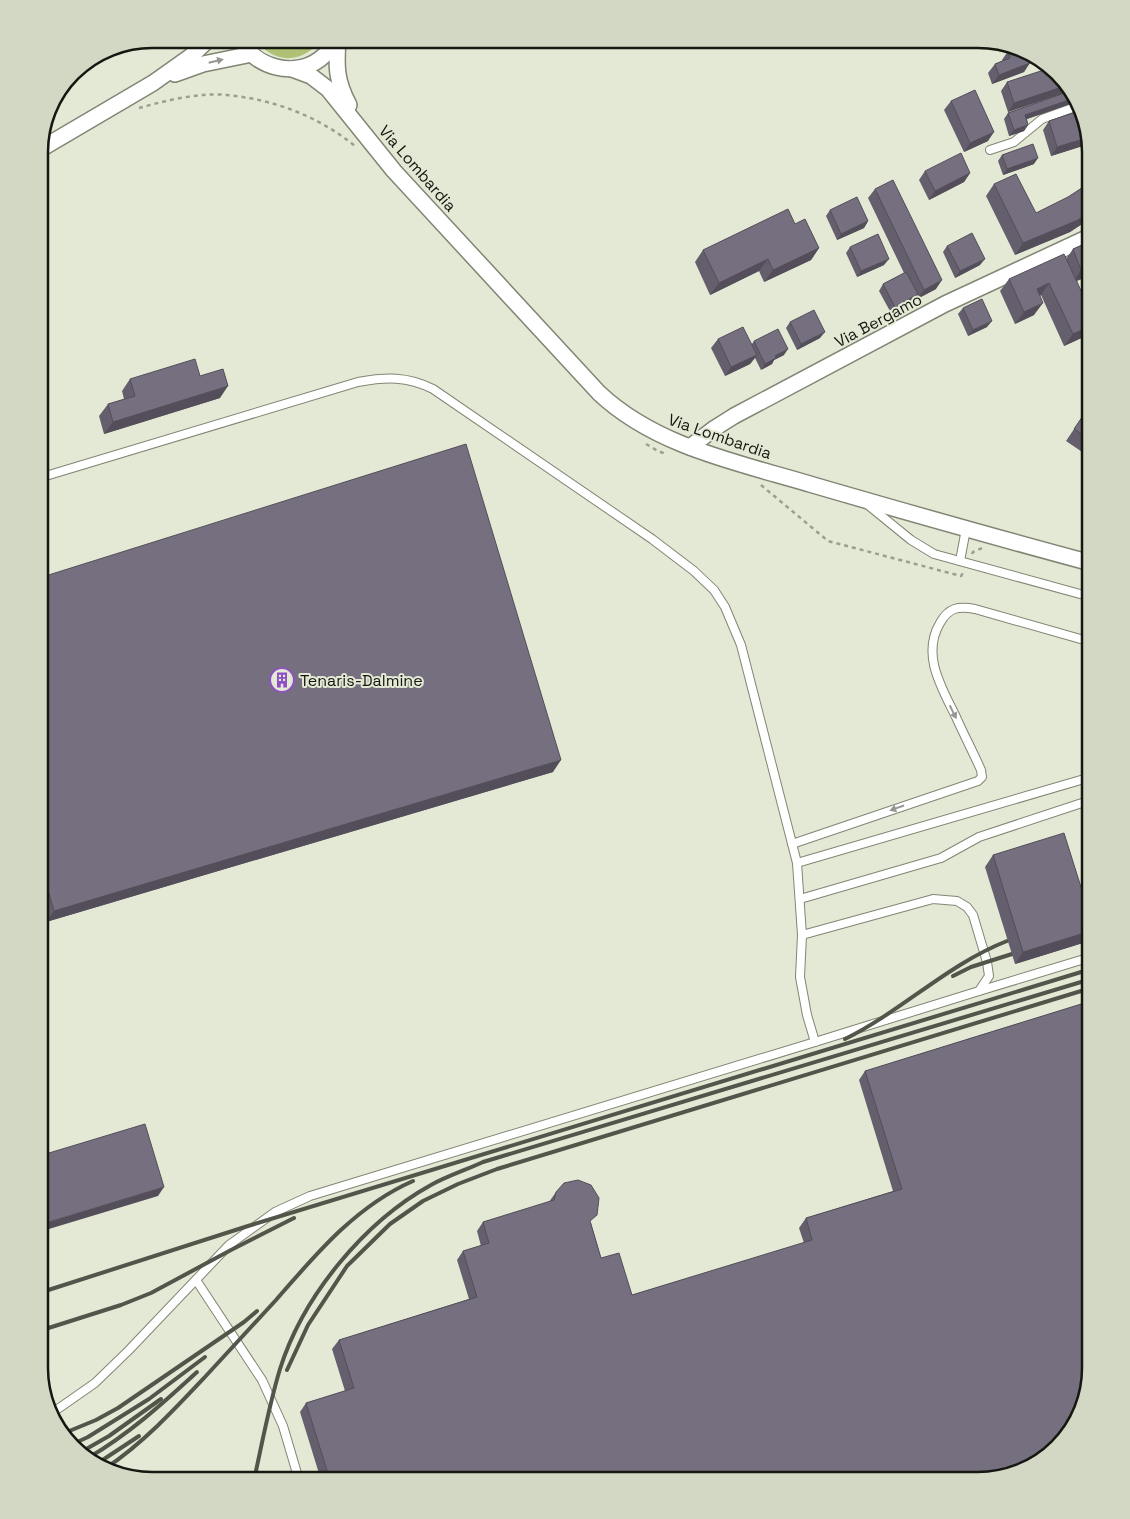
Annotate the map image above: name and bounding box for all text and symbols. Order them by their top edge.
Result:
one-way arrow [208,57,223,65]
street label: Via Lombardia [374,121,461,216]
street label: Via Bergamo [831,289,926,352]
street label: Via Lombardia [665,409,774,464]
building icon: Tenaris-Dalmine [269,667,295,693]
place label: Tenaris-Dalmine [300,670,423,691]
one-way arrow [950,705,958,719]
one-way arrow [890,805,905,812]

